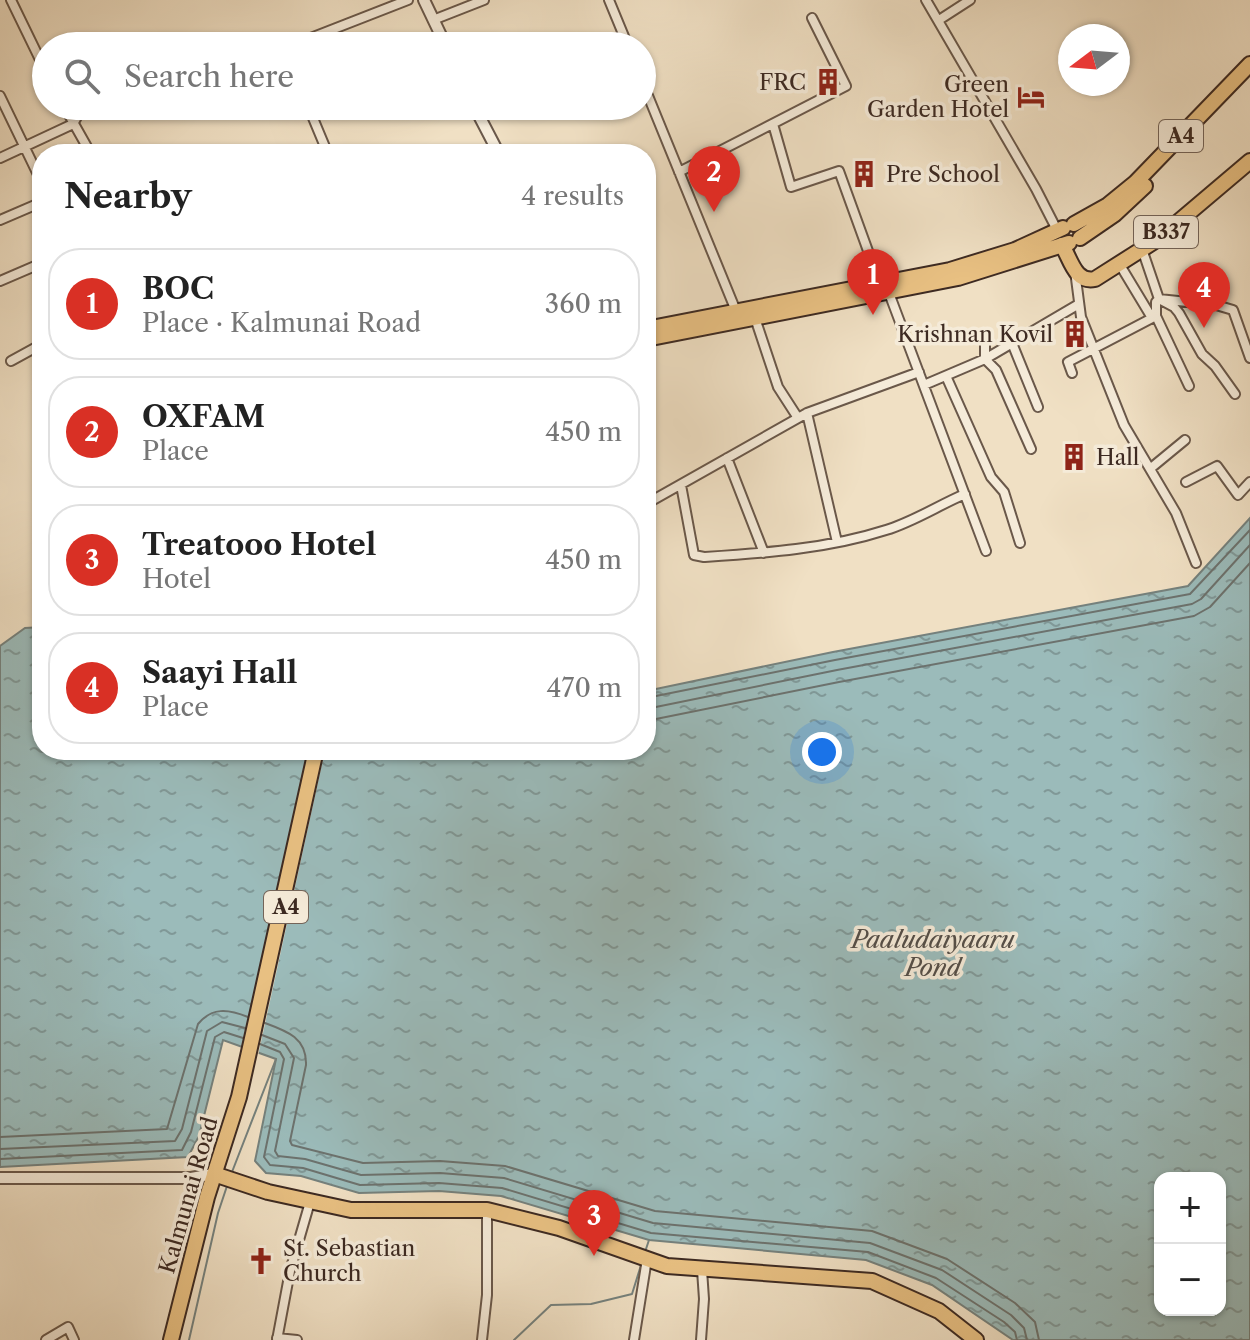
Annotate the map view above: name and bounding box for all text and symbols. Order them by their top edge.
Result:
north arrow [1058,24,1130,96]
search box [32,32,656,120]
icon: search [60,54,104,98]
text: Search here [124,58,294,95]
building icon: FRC [813,67,843,97]
place label: FRC [759,69,806,96]
place label: Green Garden Hotel [867,71,1009,123]
hotel icon: Green Garden Hotel [1016,82,1046,112]
road number: A4 [1159,120,1203,152]
pin: 2 [688,146,740,212]
building icon: Pre School [849,159,879,189]
place label: Pre School [886,161,1000,188]
text: Nearby [64,175,192,217]
text: 4 results [521,180,624,212]
road number: B337 [1134,216,1198,248]
pin: 1 [847,249,899,315]
pin: 4 [1178,262,1230,328]
text: BOC [142,270,214,307]
text: 1 [86,288,98,320]
text: 360 m [545,288,622,320]
text: Place · Kalmunai Road [142,307,421,339]
building icon: Krishnan Kovil [1060,319,1090,349]
place label: Krishnan Kovil [897,321,1053,348]
text: OXFAM [142,398,265,435]
text: 2 [84,416,100,448]
text: 450 m [545,416,622,448]
text: Place [142,435,209,467]
building icon: Hall [1059,442,1089,472]
place label: Hall [1096,444,1140,471]
text: Treatooo Hotel [142,526,376,563]
text: 3 [85,544,99,576]
text: 450 m [545,544,622,576]
text: Hotel [142,563,211,595]
text: Saayi Hall [142,654,297,691]
text: 4 [84,672,100,704]
text: 470 m [547,672,622,704]
text: Place [142,691,209,723]
your location [802,732,842,772]
road number: A4 [264,891,308,923]
water label: Paaludaiyaaru Pond [850,925,1015,982]
street label: Kalmunai Road [153,1114,224,1277]
map controls [1154,1172,1226,1316]
button: + [1154,1172,1226,1244]
pin: 3 [568,1190,620,1256]
place label: St. Sebastian Church [283,1235,415,1287]
button: − [1154,1244,1226,1316]
church icon: St. Sebastian Church [246,1246,276,1276]

